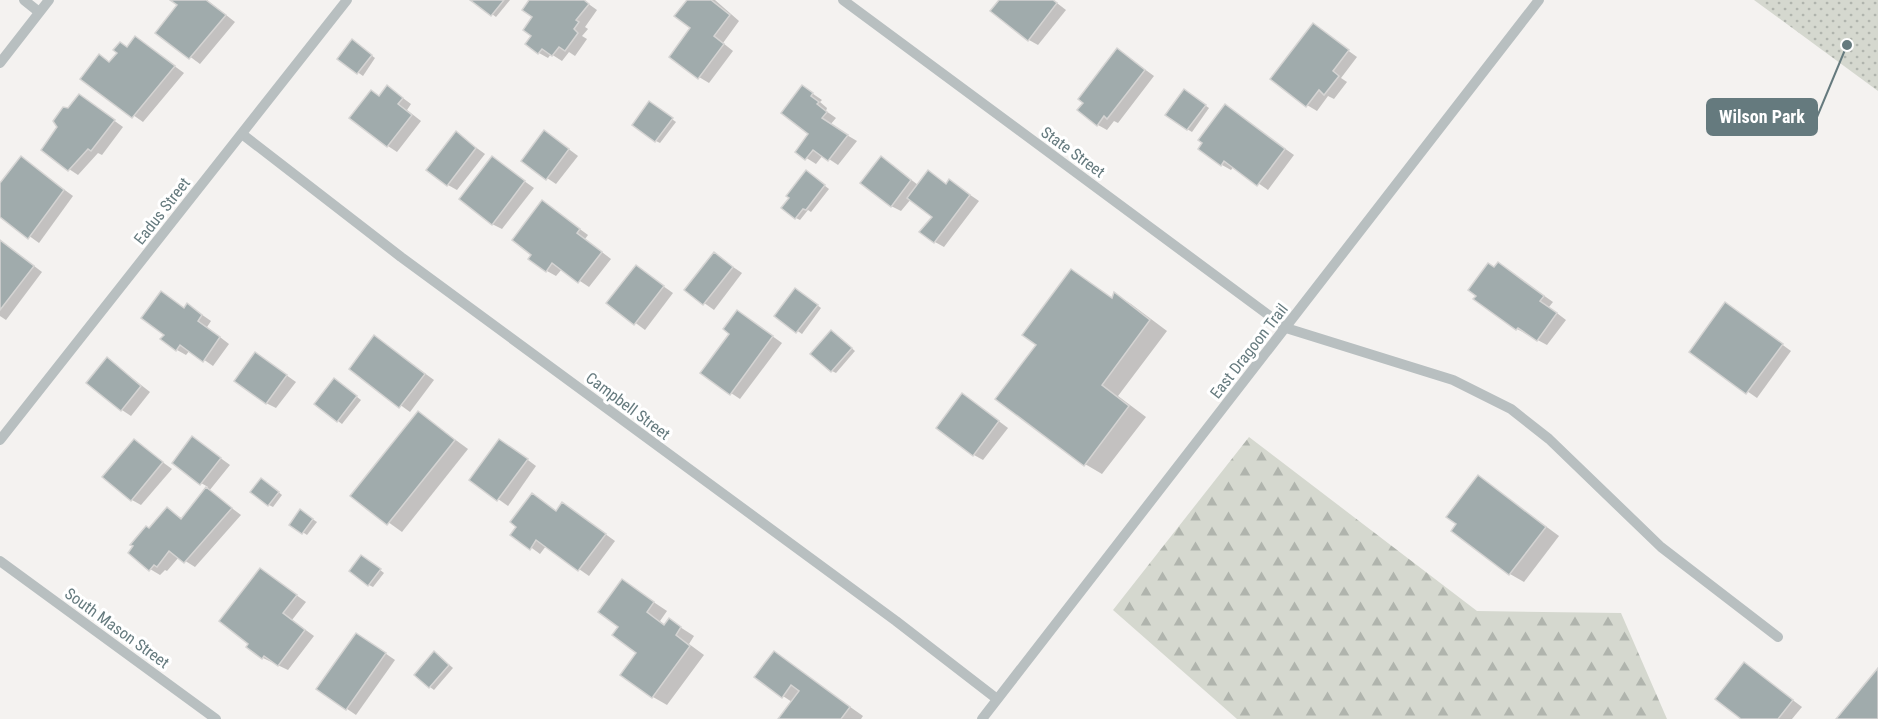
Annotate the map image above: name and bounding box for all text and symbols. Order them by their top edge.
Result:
callout: Wilson Park [1707,99,1817,135]
text: Wilson Park [1719,106,1805,127]
street label: State Street [1037,123,1109,182]
street label: Eadus Street [130,174,194,248]
street label: East Dragoon Trail [1206,300,1292,402]
street label: Campbell Street [582,368,674,444]
street label: South Mason Street [61,584,173,672]

